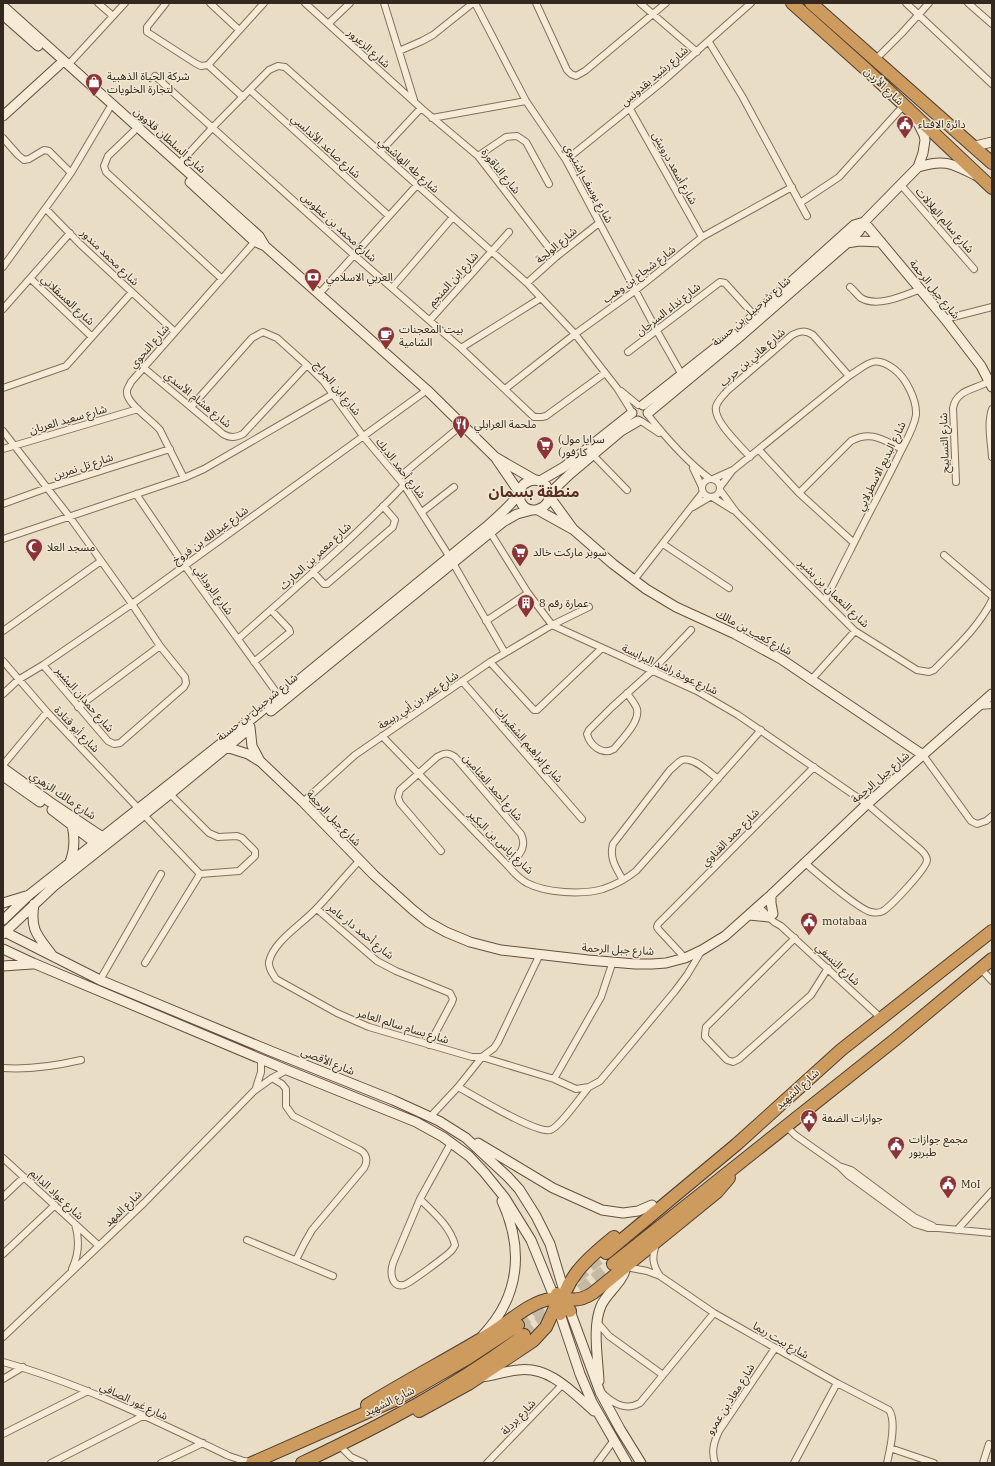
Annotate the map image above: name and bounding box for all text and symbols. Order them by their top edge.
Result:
street label: شارع الزعرور [343,25,393,72]
street label: شارع رشيد بقدونس [617,43,692,110]
street label: شارع الأردن [860,64,907,109]
place label: شركة الحياة الذهبية لتجارة الخلويات [107,69,190,96]
shop icon: شركة الحياة الذهبية لتجارة الخلويات [84,72,104,97]
street label: شارع السلطان قلاوون [130,104,209,177]
street label: شارع صاعد الأندلسي [286,111,364,183]
public building icon: دائرة الافتاء [895,114,915,139]
place label: دائرة الافتاء [918,117,966,131]
street label: شارع أسعد درويش [648,129,701,208]
street label: شارع طه الهاشمي [374,134,442,198]
street label: شارع يوسف إشتيوي [559,141,617,227]
street label: شارع الناقورة [478,145,524,198]
street label: شارع سالم الهلالات [911,184,978,257]
street label: شارع محمد بن غطوس [298,189,380,266]
street label: شارع الولجة [532,223,581,267]
street label: شارع محمد مندور [76,225,142,289]
street label: شارع شجاع بن وهب [600,242,679,307]
street label: شارع ابن المنجم [425,248,483,311]
street label: شارع جبل الرحمة [906,256,963,322]
bank icon: العربي الاسلامي [303,267,323,292]
place label: العربي الاسلامي [326,270,393,287]
street label: شارع العسقلاني [37,272,98,330]
street label: شارع شرحبيل بن حسنة [709,273,794,350]
street label: شارع نداء السرحان [633,279,704,339]
street label: شارع النحوي [126,321,174,373]
place label: بيت المعجنات الشامية [399,322,463,349]
street label: شارع هاني بن حرب [716,324,790,391]
cafe icon: بيت المعجنات الشامية [376,325,396,350]
street label: شارع ابن الجراح [311,358,365,419]
street label: شارع هشام الأسدي [160,368,235,433]
street label: شارع سعيد العريان [28,401,109,438]
street label: شارع التسابيح [936,412,953,473]
restaurant icon: ملحمة الغرابلي [451,414,471,439]
place label: ملحمة الغرابلي [474,417,537,434]
street label: شارع البديع الاسطرلابي [853,419,911,514]
place label: (سرايا مول (كارفور [558,432,605,459]
street label: شارع أحمد الديك [372,435,429,502]
supermarket icon: (سرايا مول (كارفور [535,435,555,460]
street label: شارع تل نمرين [51,450,116,483]
district label: منطقة بسمان [489,482,579,501]
street label: شارع عبدالله بن فروخ [169,502,252,568]
street label: شارع معمر بن الحارث [276,519,355,594]
mosque icon: مسجد العلا [24,537,44,562]
place label: مسجد العلا [47,540,96,554]
supermarket icon: سوبر ماركت خالد [510,542,530,567]
place label: سوبر ماركت خالد [533,545,607,559]
street label: شارع النعمان بن بشير [794,555,873,631]
street label: شارع الروداني [189,563,237,619]
building icon: عمارة رقم 8 [516,593,536,618]
place label: عمارة رقم 8 [539,596,589,612]
street label: شارع كعب بن مالك [713,606,795,659]
street label: شارع عودة راشد البرايسة [619,641,721,698]
street label: شارع حمدان البشير [51,663,118,736]
street label: شارع عمر بن أبي ربيعة [375,668,463,734]
street label: شارع شرحبيل بن حسنة [214,670,301,745]
street label: شارع أبو قتادة [51,703,103,756]
street label: شارع إبراهيم الشقيرات [490,703,566,787]
street label: شارع جبل الرحمة [848,748,913,807]
street label: شارع أحمد العثامين [459,751,526,824]
street label: شارع مالك الزهري [26,768,99,825]
street label: شارع جبل الرحمة [303,787,364,850]
street label: شارع حمد القناوي [698,805,764,871]
street label: شارع إياس بن البكير [464,806,537,878]
street label: شارع أحمد دار عامر [324,899,397,963]
public building icon: motabaa [799,911,819,936]
place label: motabaa [822,914,867,928]
street label: شارع جبل الرحمة [581,940,655,959]
street label: شارع النسفي [811,940,864,990]
street label: شارع بسام سالم العامر [354,1005,451,1049]
street label: شارع الأقصى [299,1044,357,1079]
street label: شارع الشهيد [772,1065,823,1113]
public building icon: جوازات الضفة [799,1108,819,1133]
place label: جوازات الضفة [822,1111,883,1125]
place label: مجمع جوازات طبربور [908,1132,968,1159]
public building icon: مجمع جوازات طبربور [886,1135,906,1160]
street label: شارع عواد الدايم [26,1166,87,1224]
public building icon: MoI [938,1174,958,1199]
place label: MoI [961,1177,981,1191]
street label: شارع المهد [101,1186,146,1230]
street label: شارع بيت ريما [750,1318,812,1363]
street label: شارع معاذ بن عمرو [703,1361,758,1438]
street label: شارع غور الصافي [97,1379,171,1425]
street label: شارع الشهيد [362,1383,417,1420]
street label: شارع بردلة [498,1396,539,1439]

